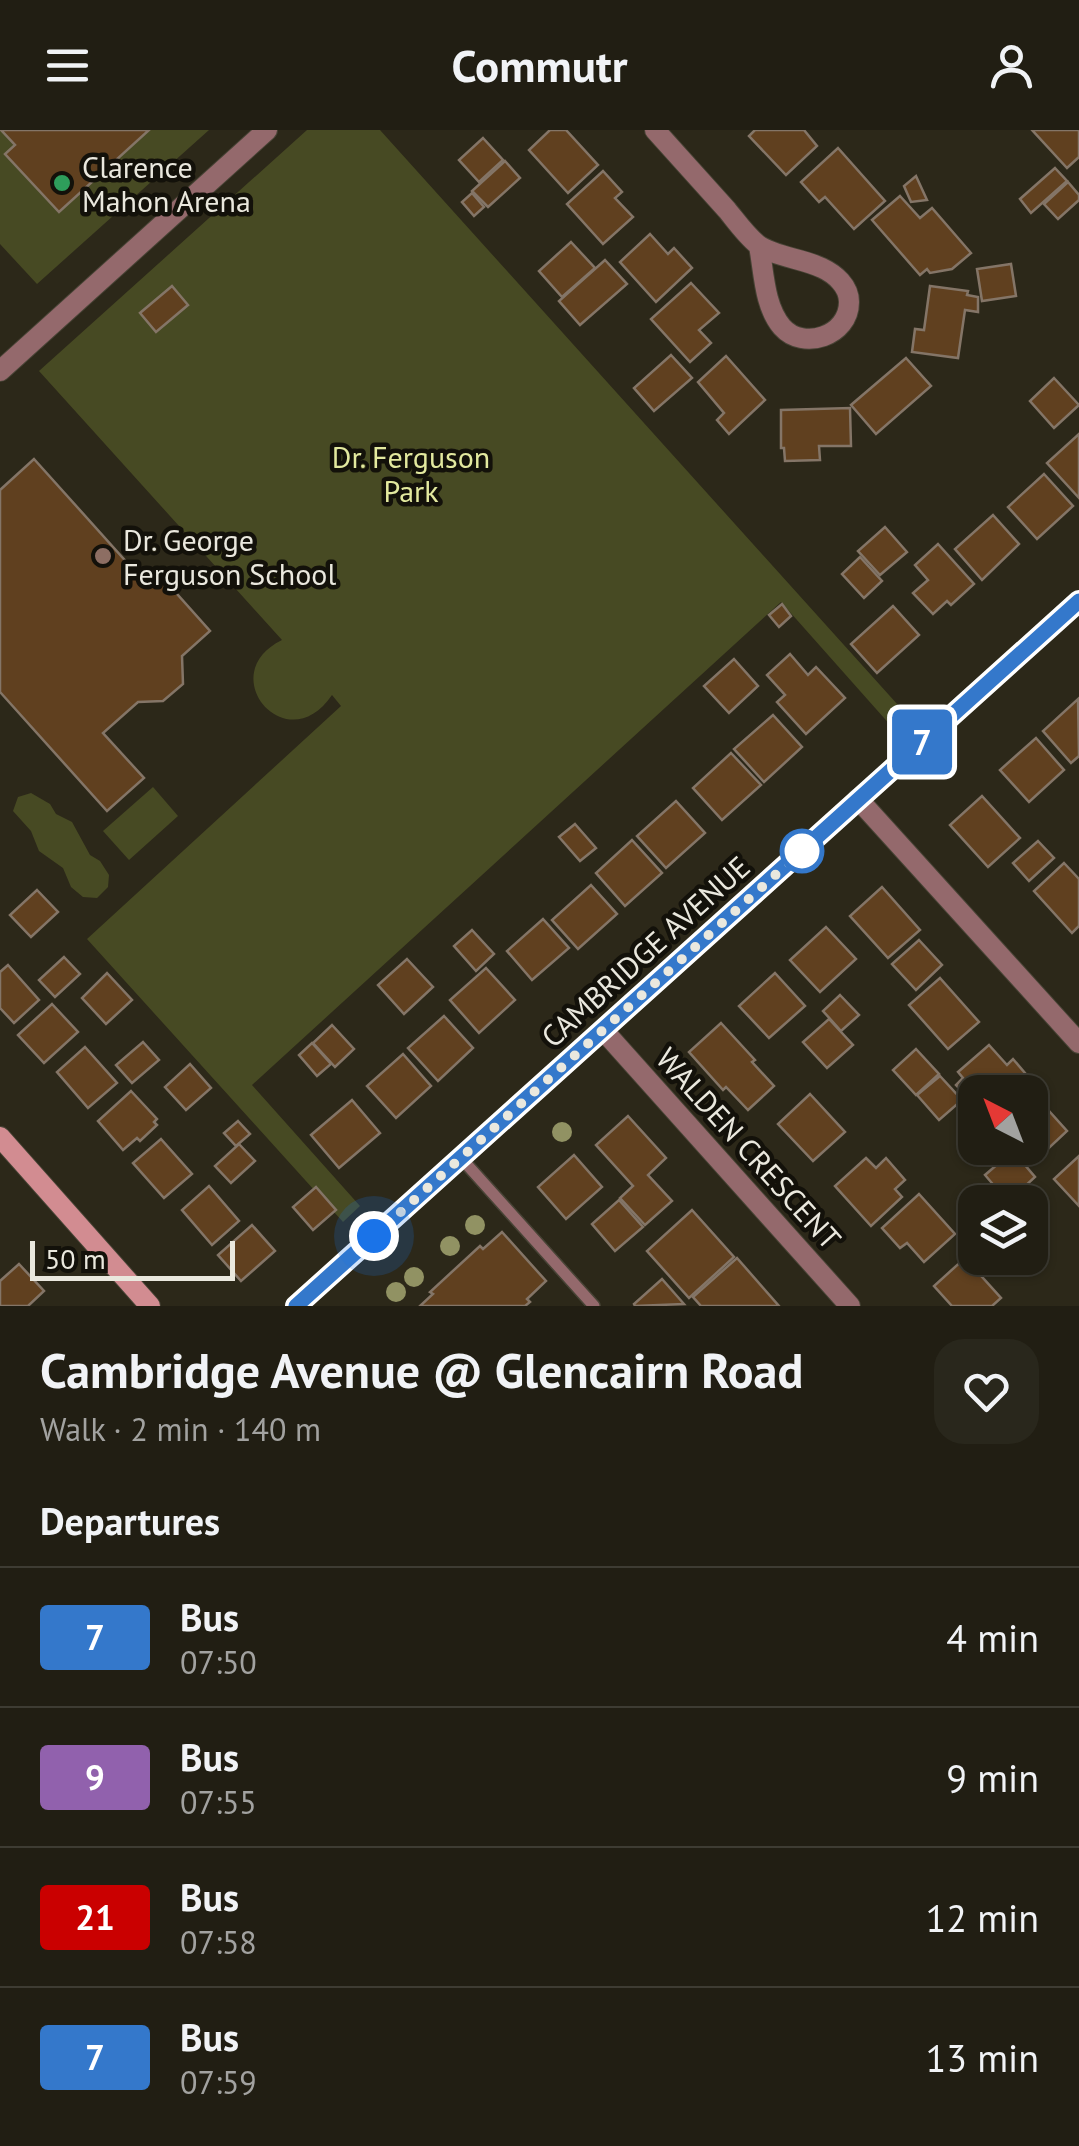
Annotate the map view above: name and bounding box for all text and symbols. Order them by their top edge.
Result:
text: Commutr [452,36,627,94]
icon: menu [40,38,95,93]
icon: person [984,38,1039,93]
place label: Clarence Mahon Arena [82,147,251,220]
marker: Clarence Mahon Arena [51,172,73,194]
park label: Dr. Ferguson Park [332,437,490,510]
place label: Dr. George Ferguson School [123,520,336,593]
marker: Dr. George Ferguson School [92,545,114,567]
line badge: 7 [890,710,954,774]
text: 7 [912,719,932,765]
unlabelled marker [781,830,823,872]
street label: CAMBRIDGE AVENUE [532,847,758,1055]
street label: WALDEN CRESCENT [648,1039,850,1257]
north arrow [958,1075,1048,1165]
map controls [958,1075,1048,1275]
button: layers [958,1185,1048,1275]
your location [349,1211,399,1261]
scale bar [30,1236,235,1280]
text: 50 m [45,1240,106,1277]
text: Cambridge Avenue @ Glencairn Road [40,1339,803,1401]
button: heart [934,1339,1039,1444]
text: Walk · 2 min · 140 m [40,1408,321,1450]
text: Departures [40,1496,220,1545]
text: Bus [180,1592,239,1641]
text: 4 min [946,1613,1039,1662]
text: 7 [85,1614,105,1660]
text: 07:50 [180,1641,257,1683]
text: Bus [180,1732,239,1781]
text: 9 min [946,1753,1039,1802]
text: 9 [85,1754,105,1800]
text: 07:55 [180,1781,257,1823]
text: Bus [180,1872,239,1921]
text: 12 min [926,1893,1039,1942]
text: 21 [75,1894,115,1940]
text: 07:58 [180,1921,257,1963]
text: Bus [180,2012,239,2061]
text: 13 min [926,2033,1039,2082]
text: 7 [85,2034,105,2080]
text: 07:59 [180,2061,257,2103]

